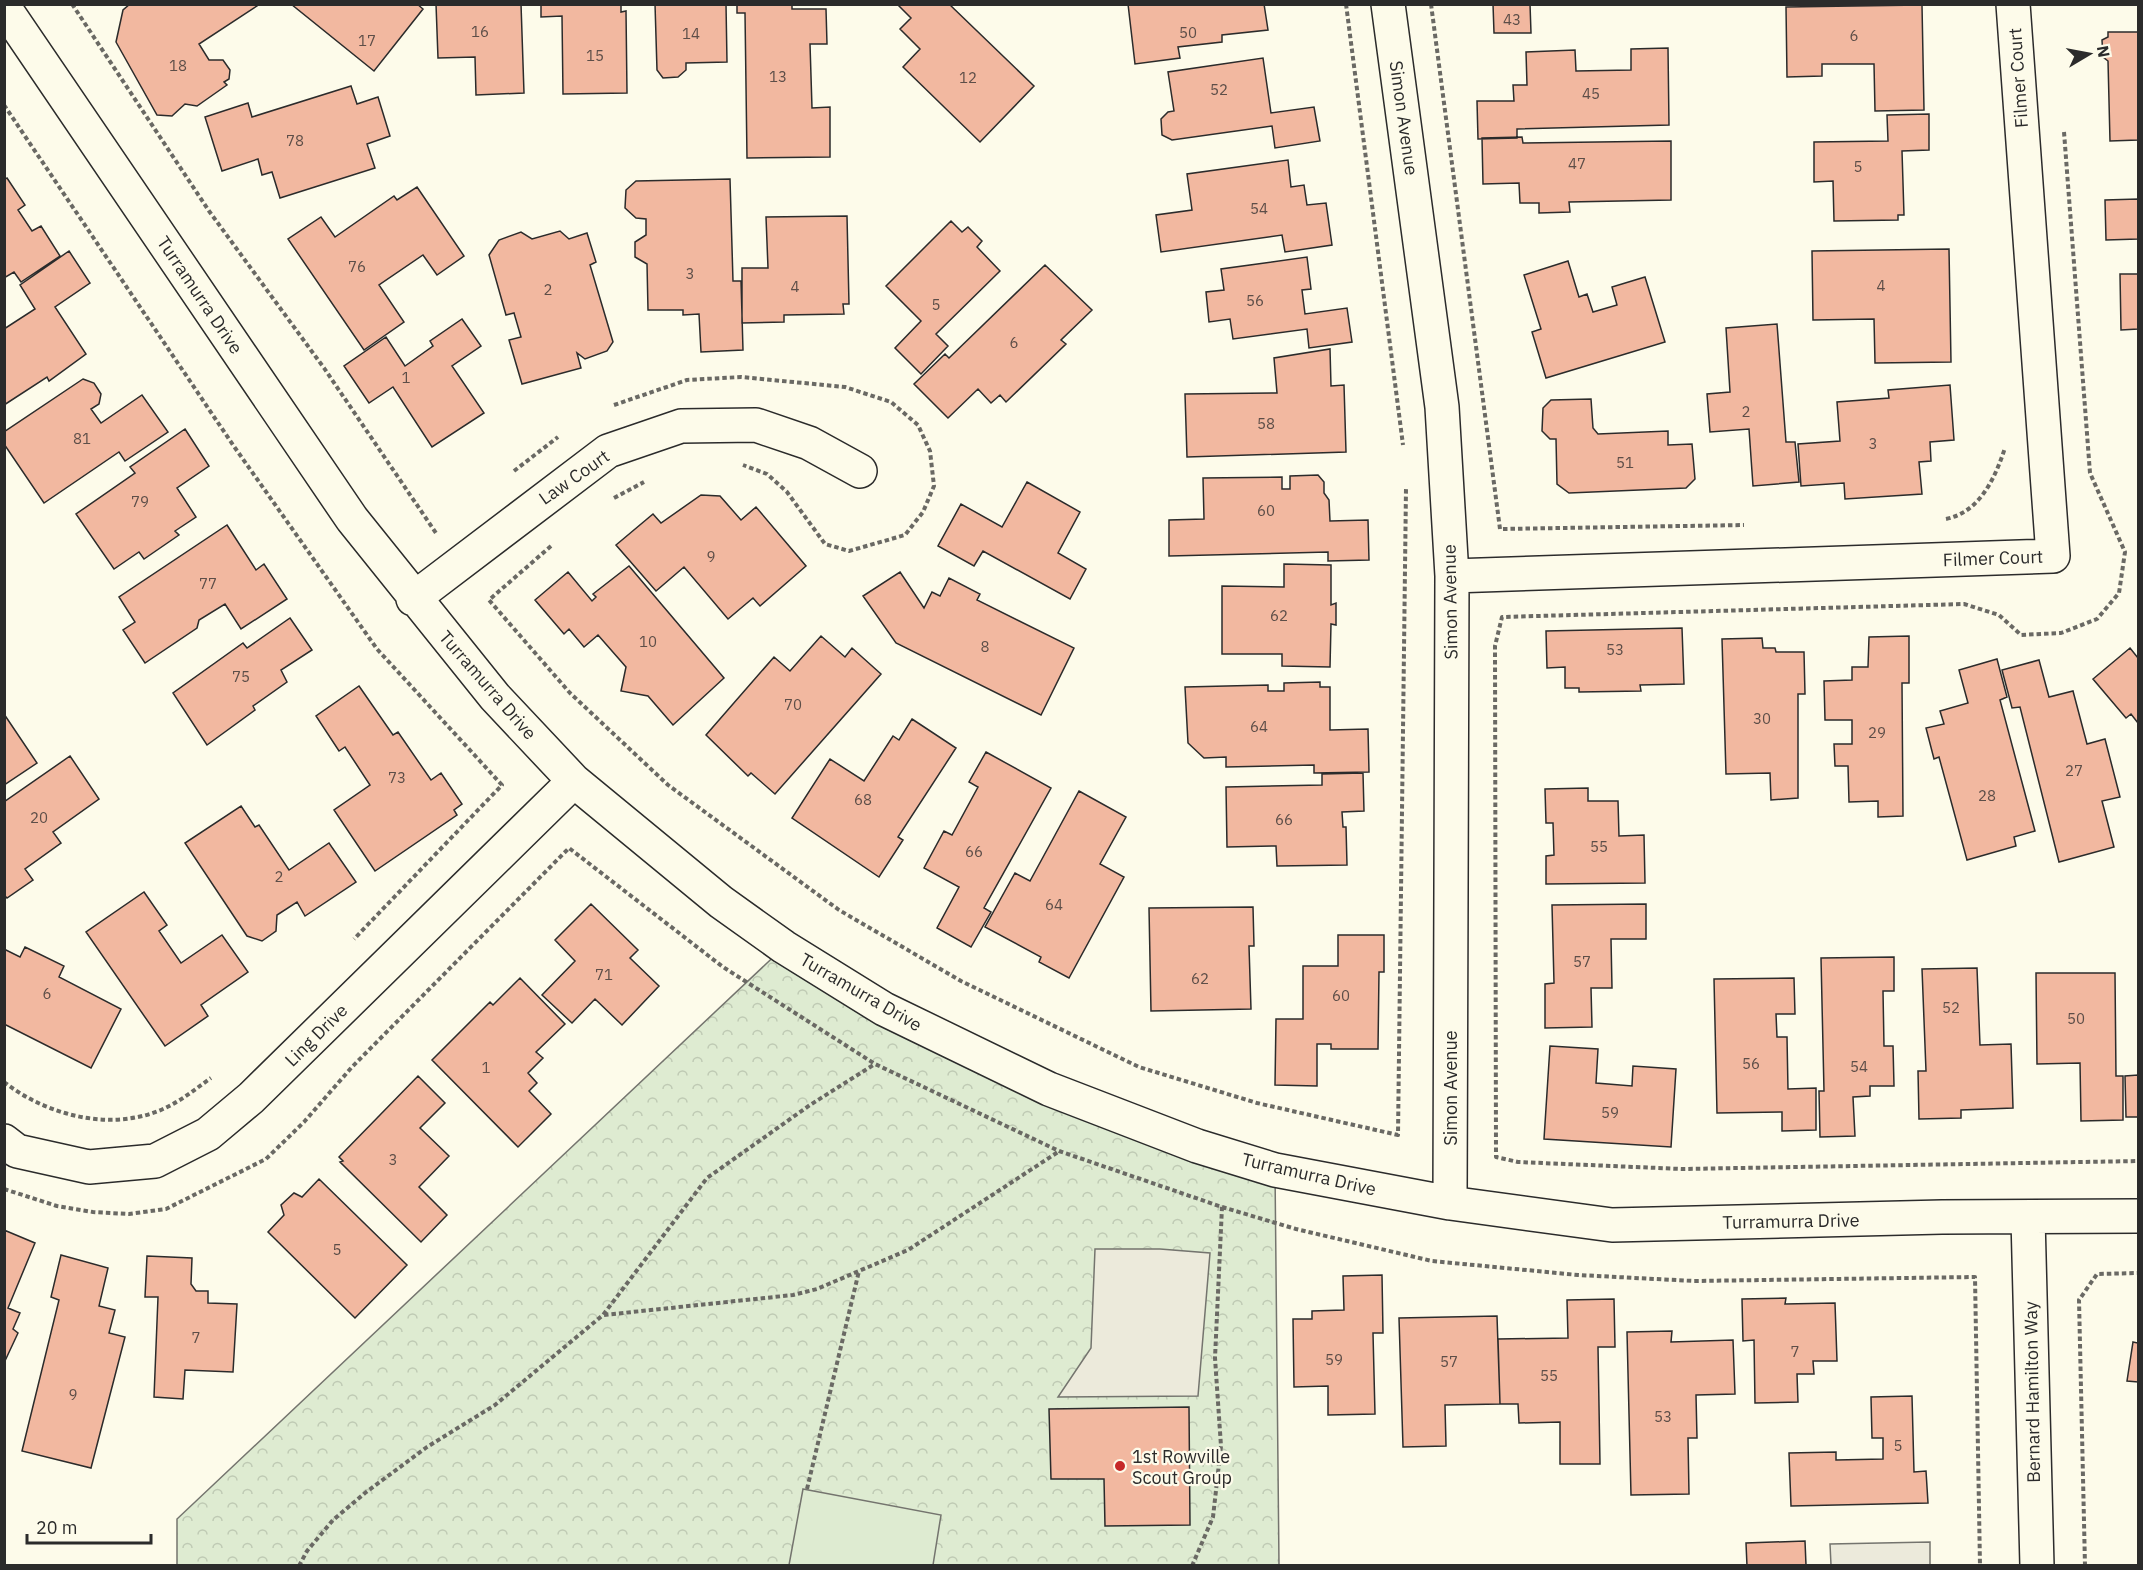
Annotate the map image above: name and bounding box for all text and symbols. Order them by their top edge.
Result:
house number: 43 [1503,10,1521,29]
house number: 16 [471,22,489,41]
house number: 50 [1179,23,1197,42]
house number: 14 [682,24,700,43]
north arrow [2059,24,2119,84]
house number: 6 [1849,26,1859,45]
street label: Filmer Court [2003,27,2033,129]
house number: 17 [358,31,376,50]
text: N [2093,44,2115,59]
house number: 15 [586,46,604,65]
house number: 18 [169,56,187,75]
street label: Simon Avenue [1385,59,1423,177]
house number: 13 [769,67,787,86]
house number: 12 [959,68,977,87]
house number: 52 [1210,80,1228,99]
house number: 45 [1582,84,1600,103]
house number: 78 [286,131,304,150]
house number: 47 [1568,154,1586,173]
house number: 5 [1853,157,1863,176]
house number: 54 [1250,199,1268,218]
street label: Turramurra Drive [152,232,248,358]
house number: 76 [348,257,366,276]
house number: 3 [685,264,695,283]
house number: 4 [1876,276,1886,295]
house number: 4 [790,277,800,296]
house number: 2 [543,280,553,299]
house number: 56 [1246,291,1264,310]
house number: 5 [931,295,941,314]
house number: 6 [1009,333,1019,352]
house number: 1 [401,368,411,387]
house number: 2 [1741,402,1751,421]
house number: 58 [1257,414,1275,433]
house number: 81 [73,429,91,448]
house number: 3 [1868,434,1878,453]
street label: Law Court [534,444,614,510]
house number: 51 [1616,453,1634,472]
house number: 79 [131,492,149,511]
house number: 60 [1257,501,1275,520]
street label: Simon Avenue [1437,544,1463,660]
street label: Filmer Court [1942,545,2044,571]
house number: 9 [706,547,716,566]
house number: 77 [199,574,217,593]
house number: 62 [1270,606,1288,625]
street label: Turramurra Drive [434,626,542,744]
house number: 10 [639,632,657,651]
house number: 8 [980,637,990,656]
house number: 53 [1606,640,1624,659]
house number: 75 [232,667,250,686]
house number: 70 [784,695,802,714]
house number: 30 [1753,709,1771,728]
house number: 64 [1250,717,1268,736]
house number: 29 [1868,723,1886,742]
house number: 27 [2065,761,2083,780]
house number: 73 [388,768,406,787]
house number: 28 [1978,786,1996,805]
house number: 68 [854,790,872,809]
house number: 20 [30,808,48,827]
house number: 66 [1275,810,1293,829]
house number: 55 [1590,837,1608,856]
house number: 66 [965,842,983,861]
house number: 2 [274,867,284,886]
house number: 64 [1045,895,1063,914]
street label: Turramurra Drive [796,948,926,1036]
house number: 57 [1573,952,1591,971]
house number: 71 [595,965,613,984]
house number: 62 [1191,969,1209,988]
house number: 6 [42,984,52,1003]
house number: 60 [1332,986,1350,1005]
house number: 52 [1942,998,1960,1017]
street label: Ling Drive [280,999,352,1071]
house number: 50 [2067,1009,2085,1028]
street label: Simon Avenue [1439,1030,1462,1146]
house number: 56 [1742,1054,1760,1073]
house number: 54 [1850,1057,1868,1076]
house number: 1 [481,1058,491,1077]
house number: 59 [1601,1103,1619,1122]
street label: Turramurra Drive [1240,1147,1378,1201]
house number: 3 [388,1150,398,1169]
street label: Turramurra Drive [1722,1208,1860,1234]
house number: 5 [332,1240,342,1259]
street label: Bernard Hamilton Way [2019,1301,2045,1483]
house number: 7 [191,1328,201,1347]
house number: 7 [1790,1342,1800,1361]
house number: 59 [1325,1350,1343,1369]
house number: 57 [1440,1352,1458,1371]
house number: 55 [1540,1366,1558,1385]
house number: 9 [68,1385,78,1404]
house number: 53 [1654,1407,1672,1426]
house number: 5 [1893,1436,1903,1455]
place label: 1st Rowville Scout Group [1132,1445,1232,1489]
marker: 1st Rowville Scout Group [1113,1459,1127,1473]
scale bar [27,1507,152,1545]
text: 20 m [36,1516,78,1539]

